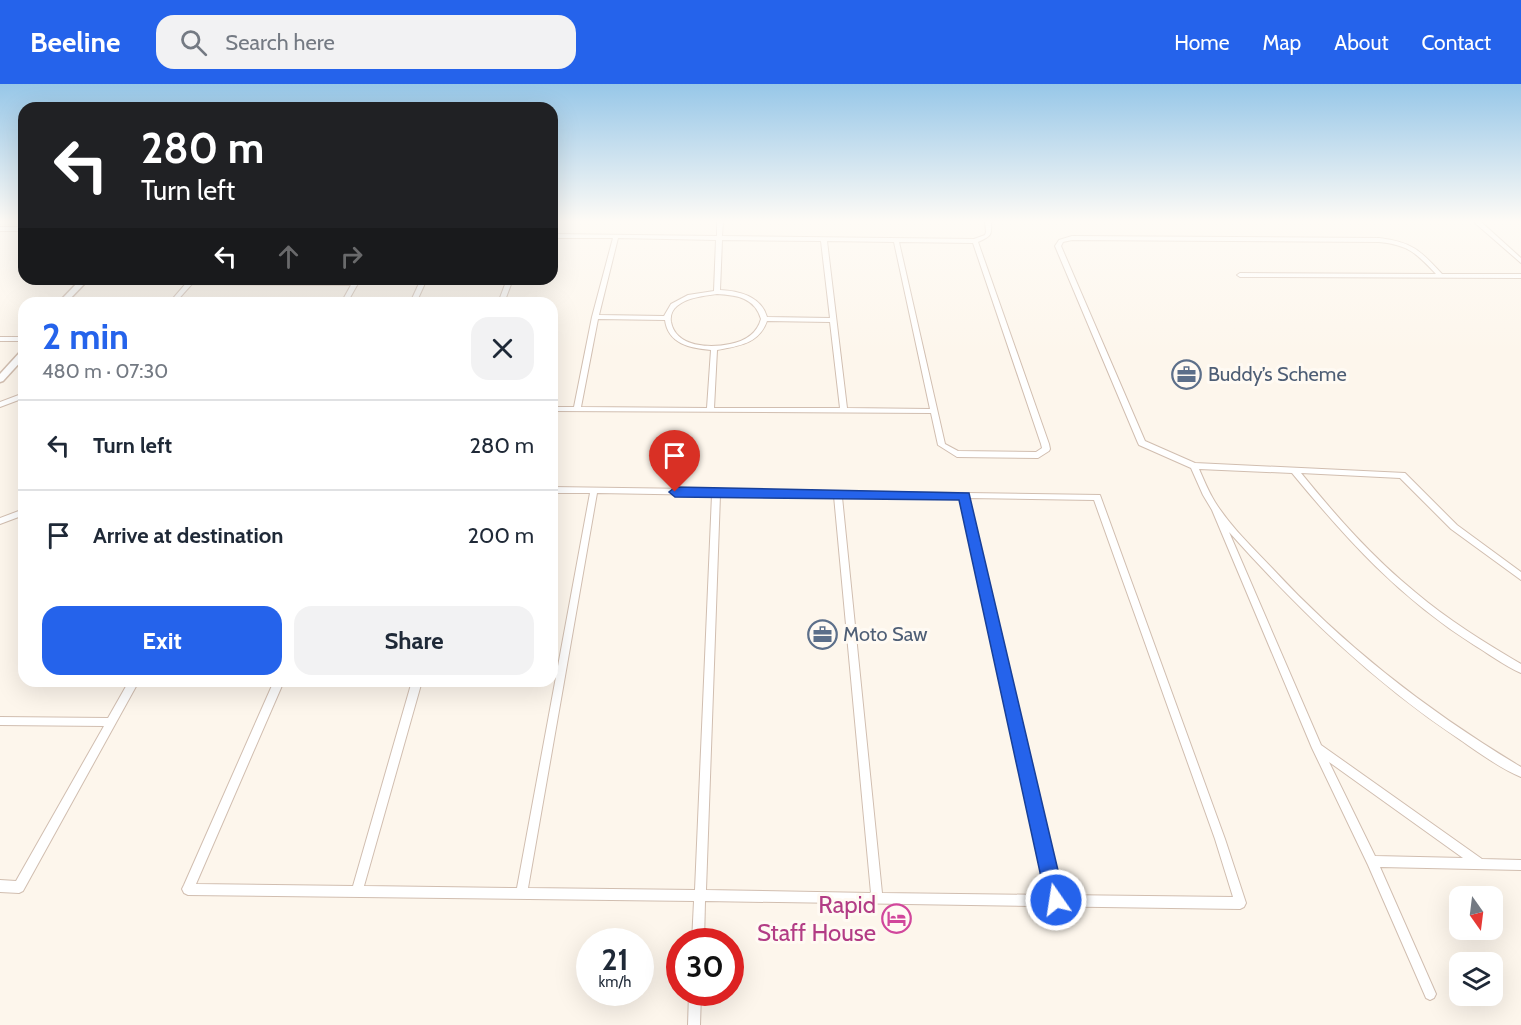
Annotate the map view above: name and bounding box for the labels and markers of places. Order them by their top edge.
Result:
office icon: Buddy’s Scheme [1171,358,1203,390]
place label: Buddy’s Scheme [1208,362,1347,386]
pin [649,430,700,492]
office icon: Moto Saw [806,618,838,650]
place label: Moto Saw [843,622,928,646]
place label: Rapid Staff House [757,890,876,947]
hotel icon: Rapid Staff House [881,903,913,935]

